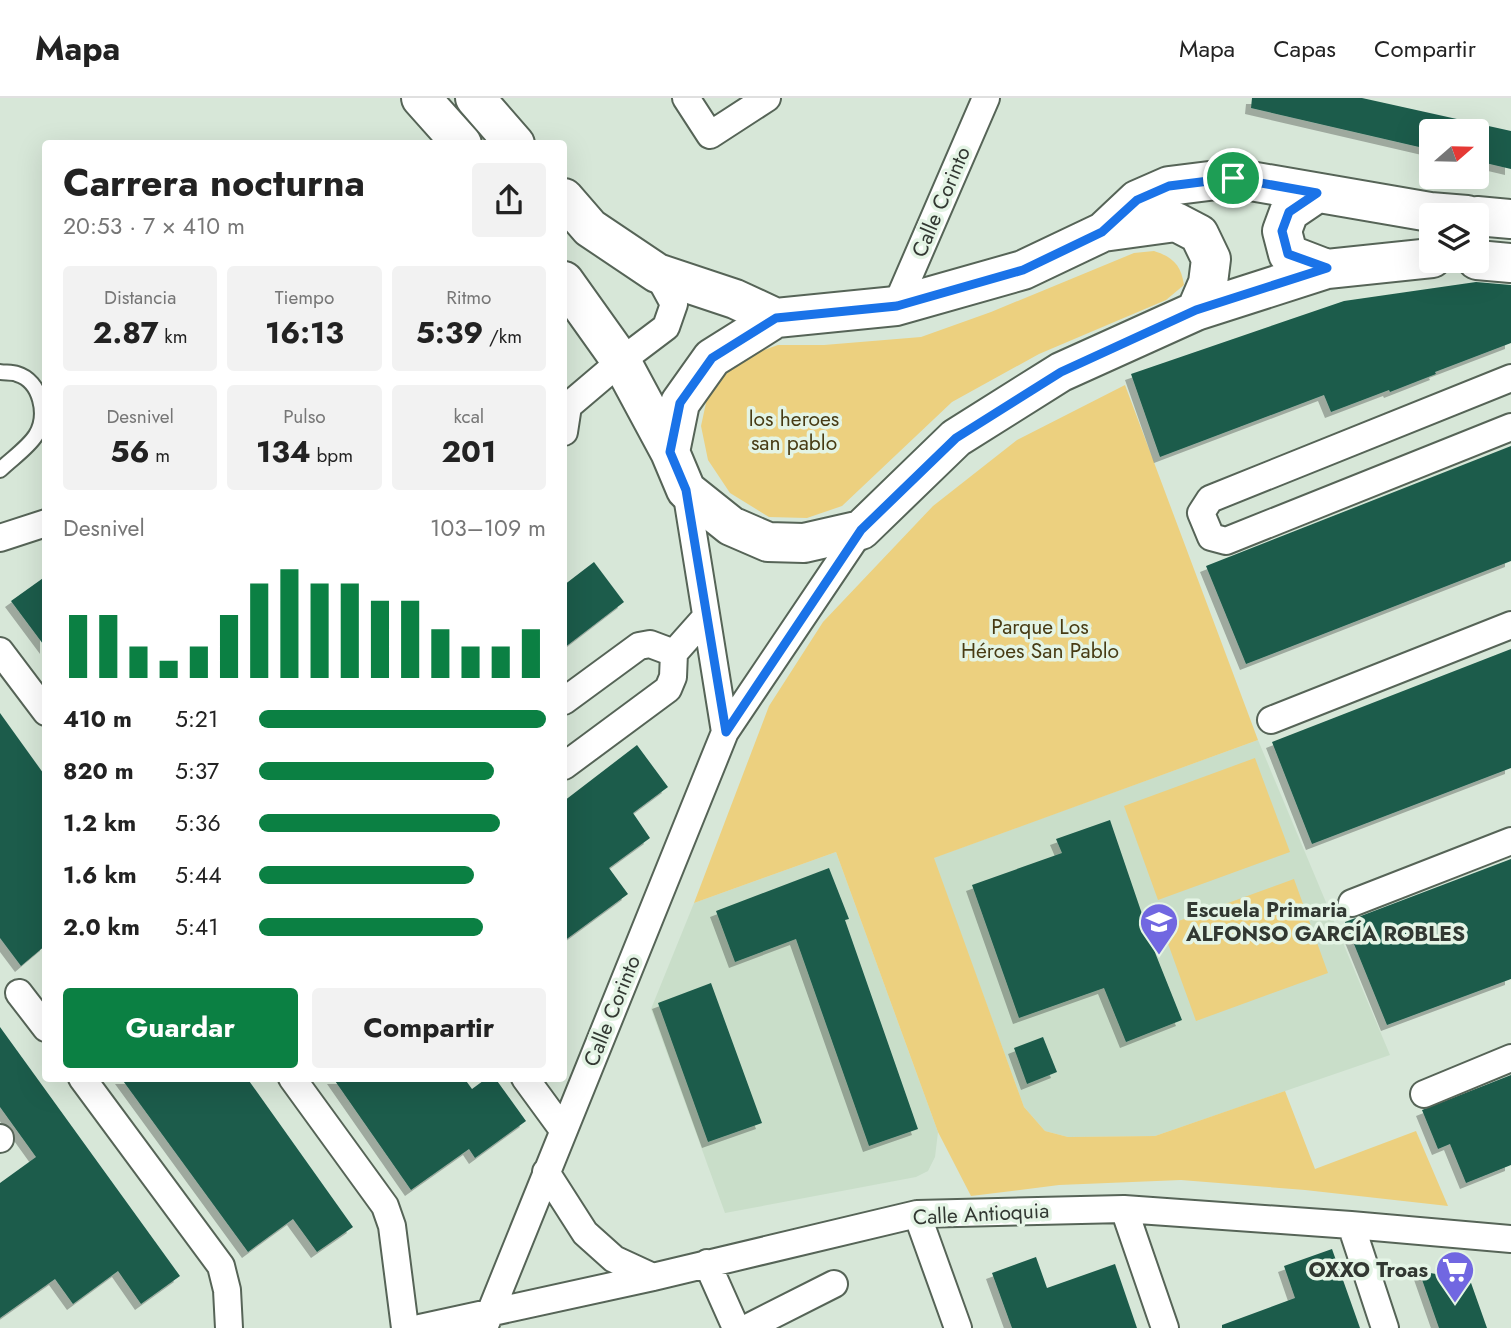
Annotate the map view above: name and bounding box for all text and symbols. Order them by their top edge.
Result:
text: Mapa [35,25,120,72]
text: Mapa [1179,31,1235,66]
text: Capas [1273,31,1336,66]
text: Compartir [1374,31,1476,66]
north arrow [1419,119,1489,189]
map controls [1419,119,1489,273]
street label: Calle Corinto [904,142,978,262]
pin [1203,148,1263,208]
text: Carrera nocturna [63,155,365,210]
icon: arrive [1214,159,1252,197]
button: share [472,163,546,237]
button: layers [1419,203,1489,273]
text: 20:53 · 7 × 410 m [63,209,245,243]
text: Distancia [104,284,176,311]
text: Tiempo [275,284,334,311]
text: Ritmo [446,284,491,311]
text: 2.87 [93,311,159,354]
text: 16:13 [265,311,344,354]
text: 5:39 [416,311,483,354]
text: km [159,323,188,350]
text: /km [483,323,522,350]
text: Desnivel [106,403,174,430]
text: Pulso [283,403,326,430]
text: kcal [453,403,484,430]
park label: los heroes san pablo [749,404,839,458]
text: 56 [110,430,150,473]
text: 134 [256,430,311,473]
text: 201 [441,430,496,473]
text: m [150,442,170,469]
text: bpm [311,442,353,469]
text: Desnivel [63,511,145,545]
text: 103–109 m [430,511,546,545]
park label: Parque Los Héroes San Pablo [961,612,1119,666]
text: 410 m [63,702,132,736]
text: 5:21 [175,702,218,736]
text: 820 m [63,754,134,788]
text: 5:37 [175,754,219,788]
text: 1.2 km [63,806,136,840]
text: 5:36 [175,806,221,840]
text: 1.6 km [63,858,137,892]
text: 5:44 [175,858,222,892]
place label: Escuela Primaria ALFONSO GARCÍA ROBLES [1185,895,1465,949]
school or university icon: Escuela Primaria ALFONSO GARCÍA ROBLES [1138,901,1180,956]
text: 2.0 km [63,910,140,944]
text: 5:41 [175,910,219,944]
street label: Calle Corinto [576,951,648,1071]
button: Guardar [63,988,298,1068]
button: Compartir [312,988,546,1068]
street label: Calle Antioquia [912,1195,1050,1233]
supermarket icon: OXXO Troas [1434,1249,1476,1304]
place label: OXXO Troas [1308,1255,1428,1285]

